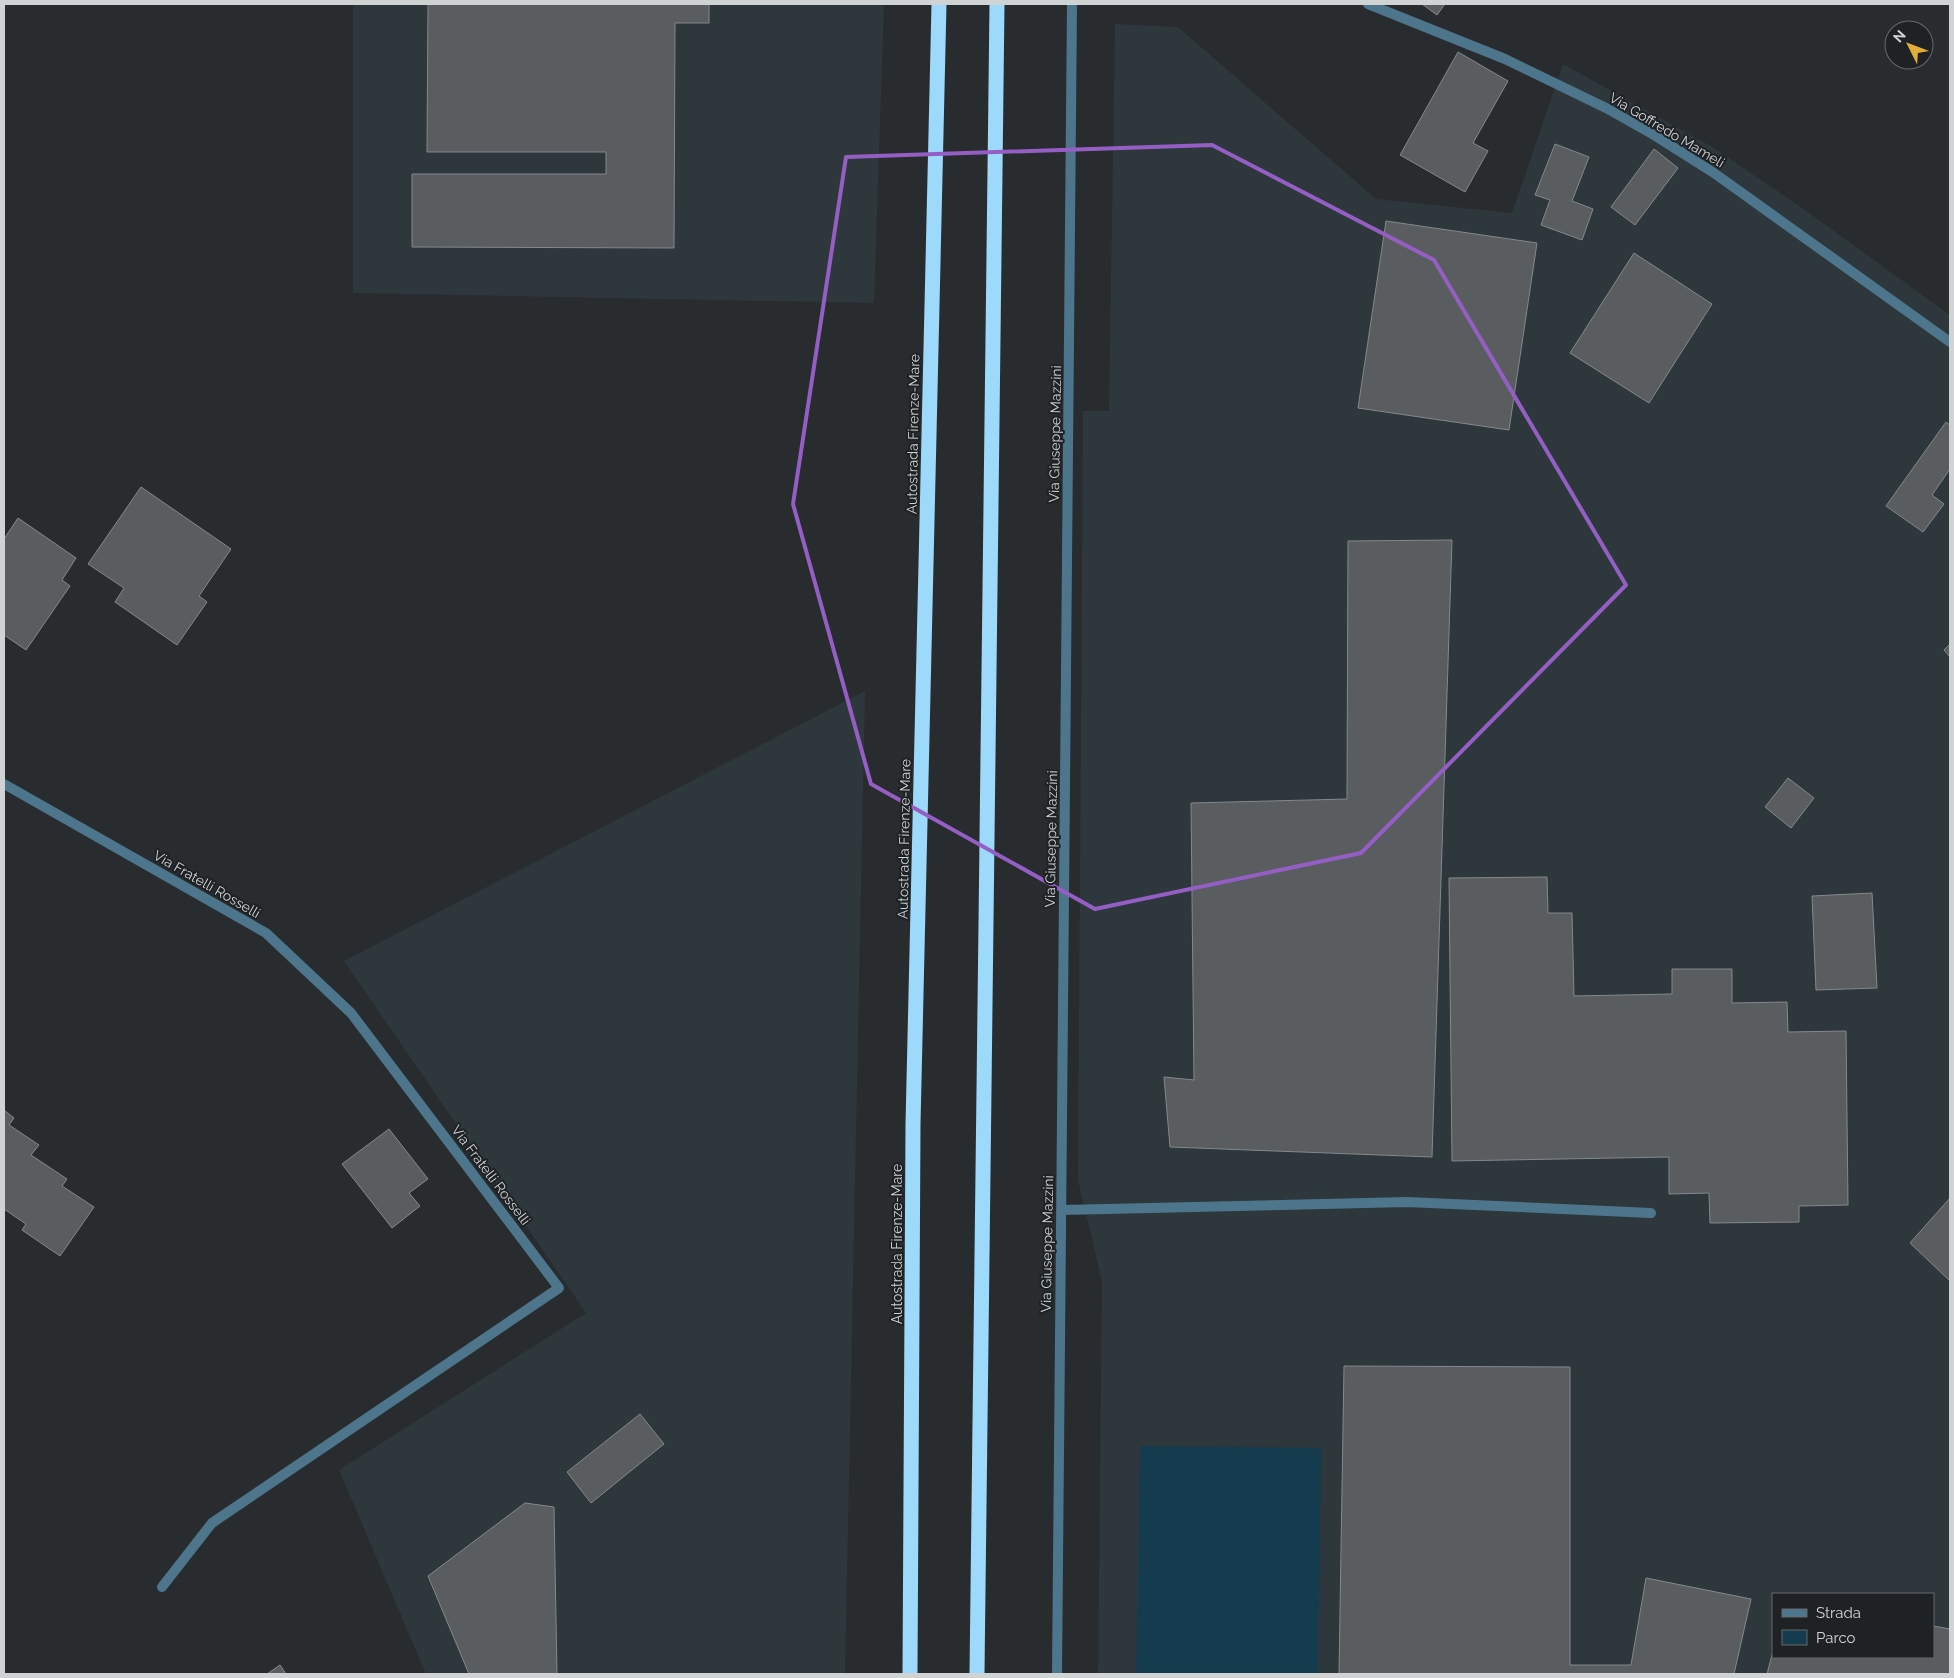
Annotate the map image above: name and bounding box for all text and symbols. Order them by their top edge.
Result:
north arrow [1884,20,1934,70]
text: N [1890,27,1909,46]
street label: Via Goffredo Mameli [1607,89,1727,171]
street label: Autostrada Firenze-Mare [904,354,922,514]
street label: Via Giuseppe Mazzini [1046,365,1064,503]
street label: Autostrada Firenze-Mare [895,759,913,919]
street label: Via Giuseppe Mazzini [1042,770,1060,908]
street label: Via Fratelli Rosselli [151,847,263,921]
street label: Via Fratelli Rosselli [448,1122,534,1228]
street label: Autostrada Firenze-Mare [889,1164,905,1324]
street label: Via Giuseppe Mazzini [1038,1175,1056,1313]
legend [1772,1593,1934,1658]
text: Strada [1816,1604,1861,1622]
text: Parco [1816,1629,1856,1647]

